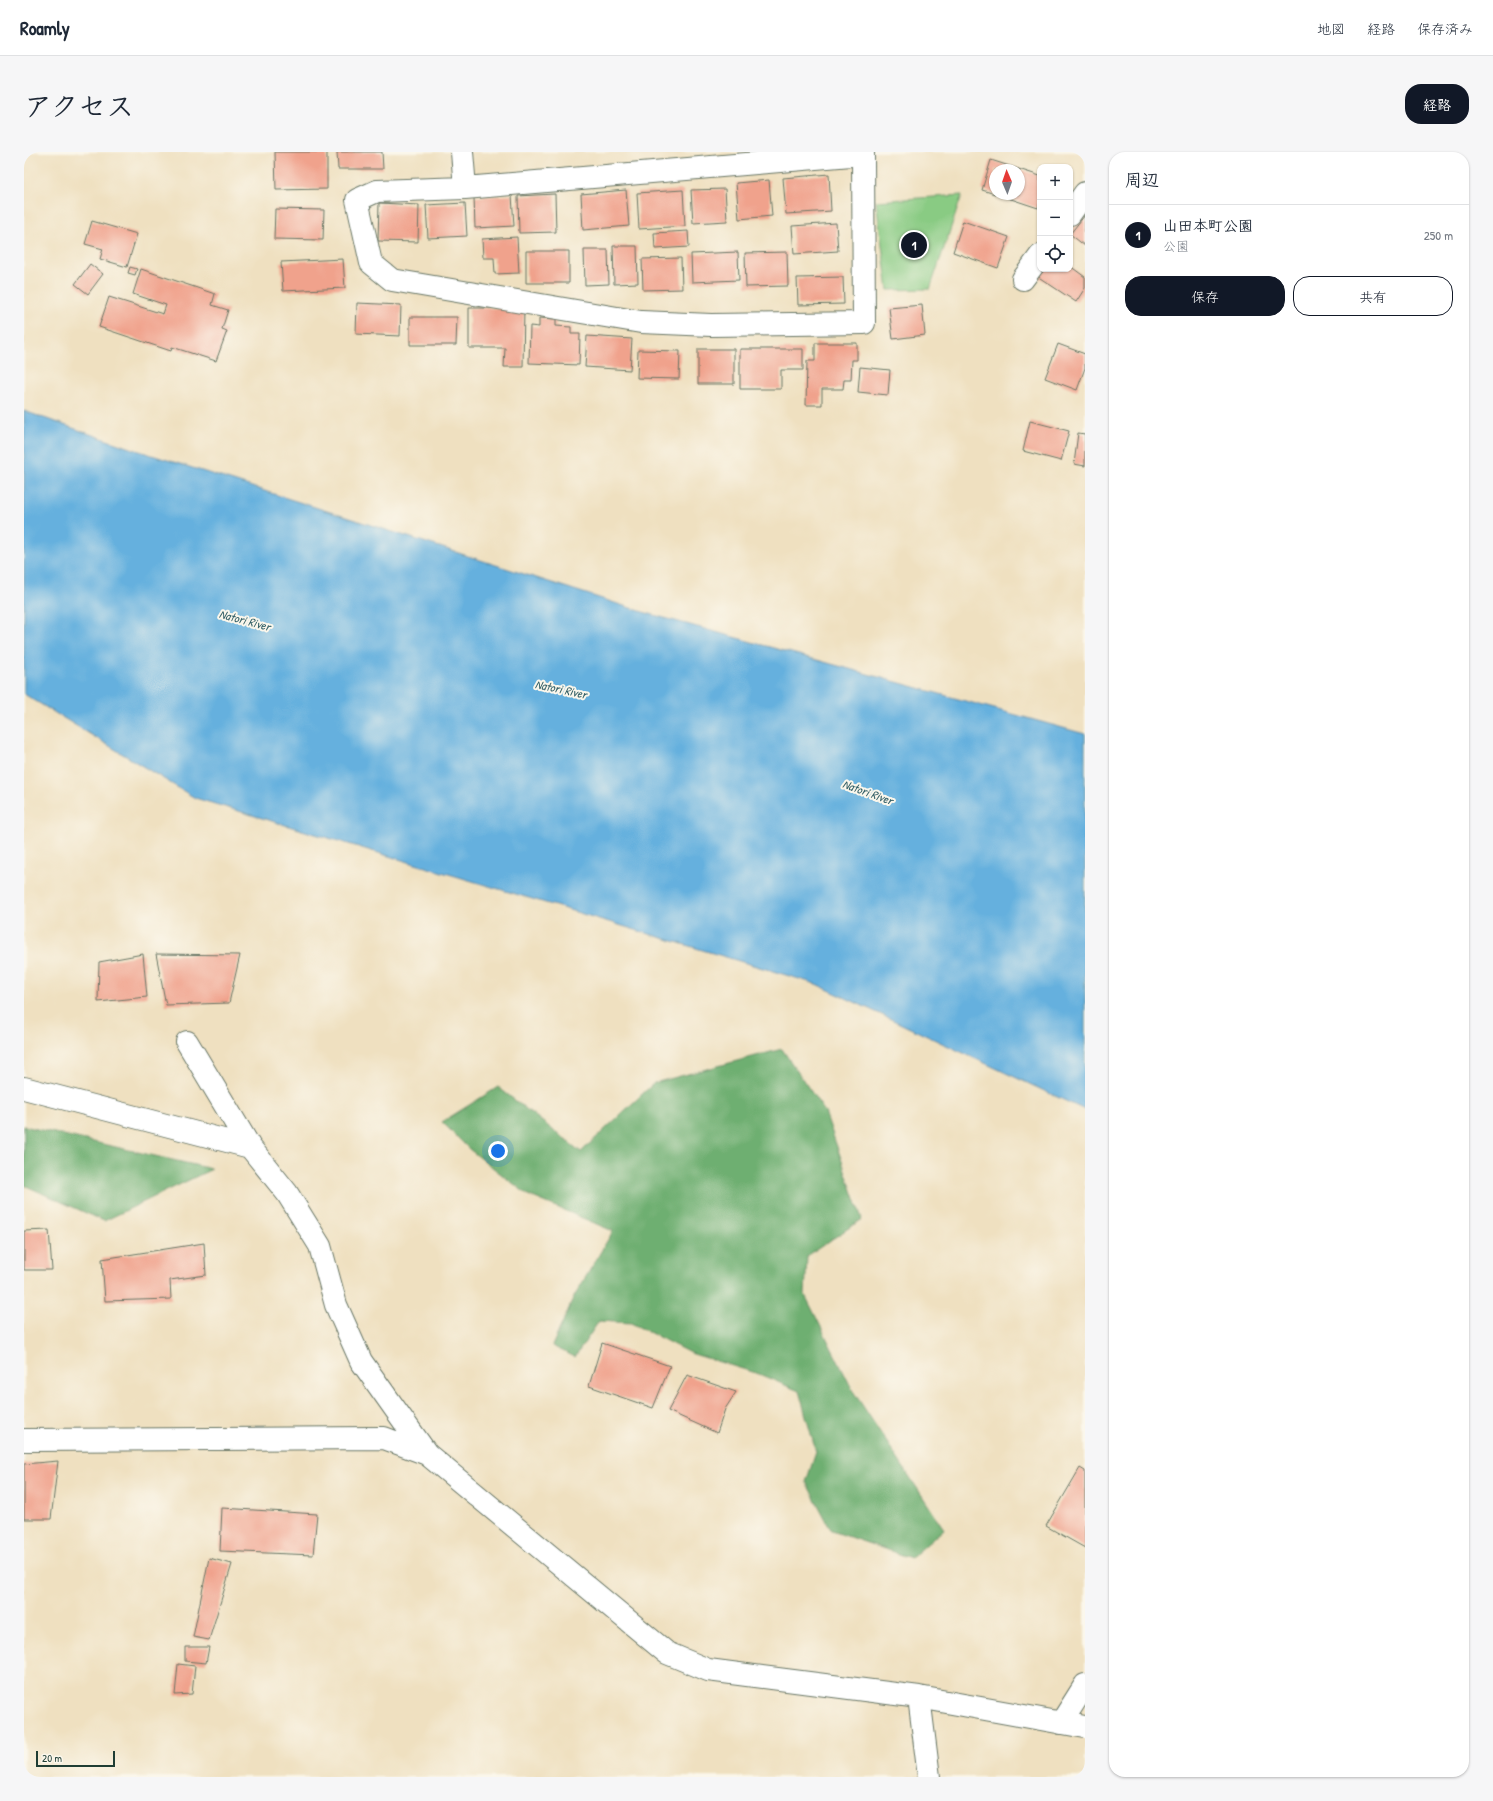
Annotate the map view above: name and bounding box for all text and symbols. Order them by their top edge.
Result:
text: Roamly [20,15,70,41]
text: 地図 [1317,19,1345,38]
text: 経路 [1367,19,1395,38]
text: 保存済み [1417,19,1473,38]
button: 経路 [1405,84,1469,124]
text: アクセス [24,87,134,125]
north arrow [989,164,1025,200]
map controls [1037,164,1073,272]
button: + [1037,164,1073,200]
text: 周辺 [1125,168,1159,191]
button: − [1037,200,1073,236]
text: 山田本町公園 [1163,215,1253,236]
text: 1 [1136,226,1140,244]
text: 250 m [1424,226,1453,244]
pin: 1 [901,230,927,260]
button: locate [1037,236,1073,272]
text: 公園 [1163,237,1189,255]
button: 保存 [1125,276,1285,316]
button: 共有 [1293,276,1453,316]
water label: Natori River [217,605,274,635]
water label: Natori River [534,675,590,703]
water label: Natori River [840,775,897,809]
your location [488,1141,508,1161]
scale bar [36,1749,115,1768]
text: 20 m [42,1751,62,1765]

